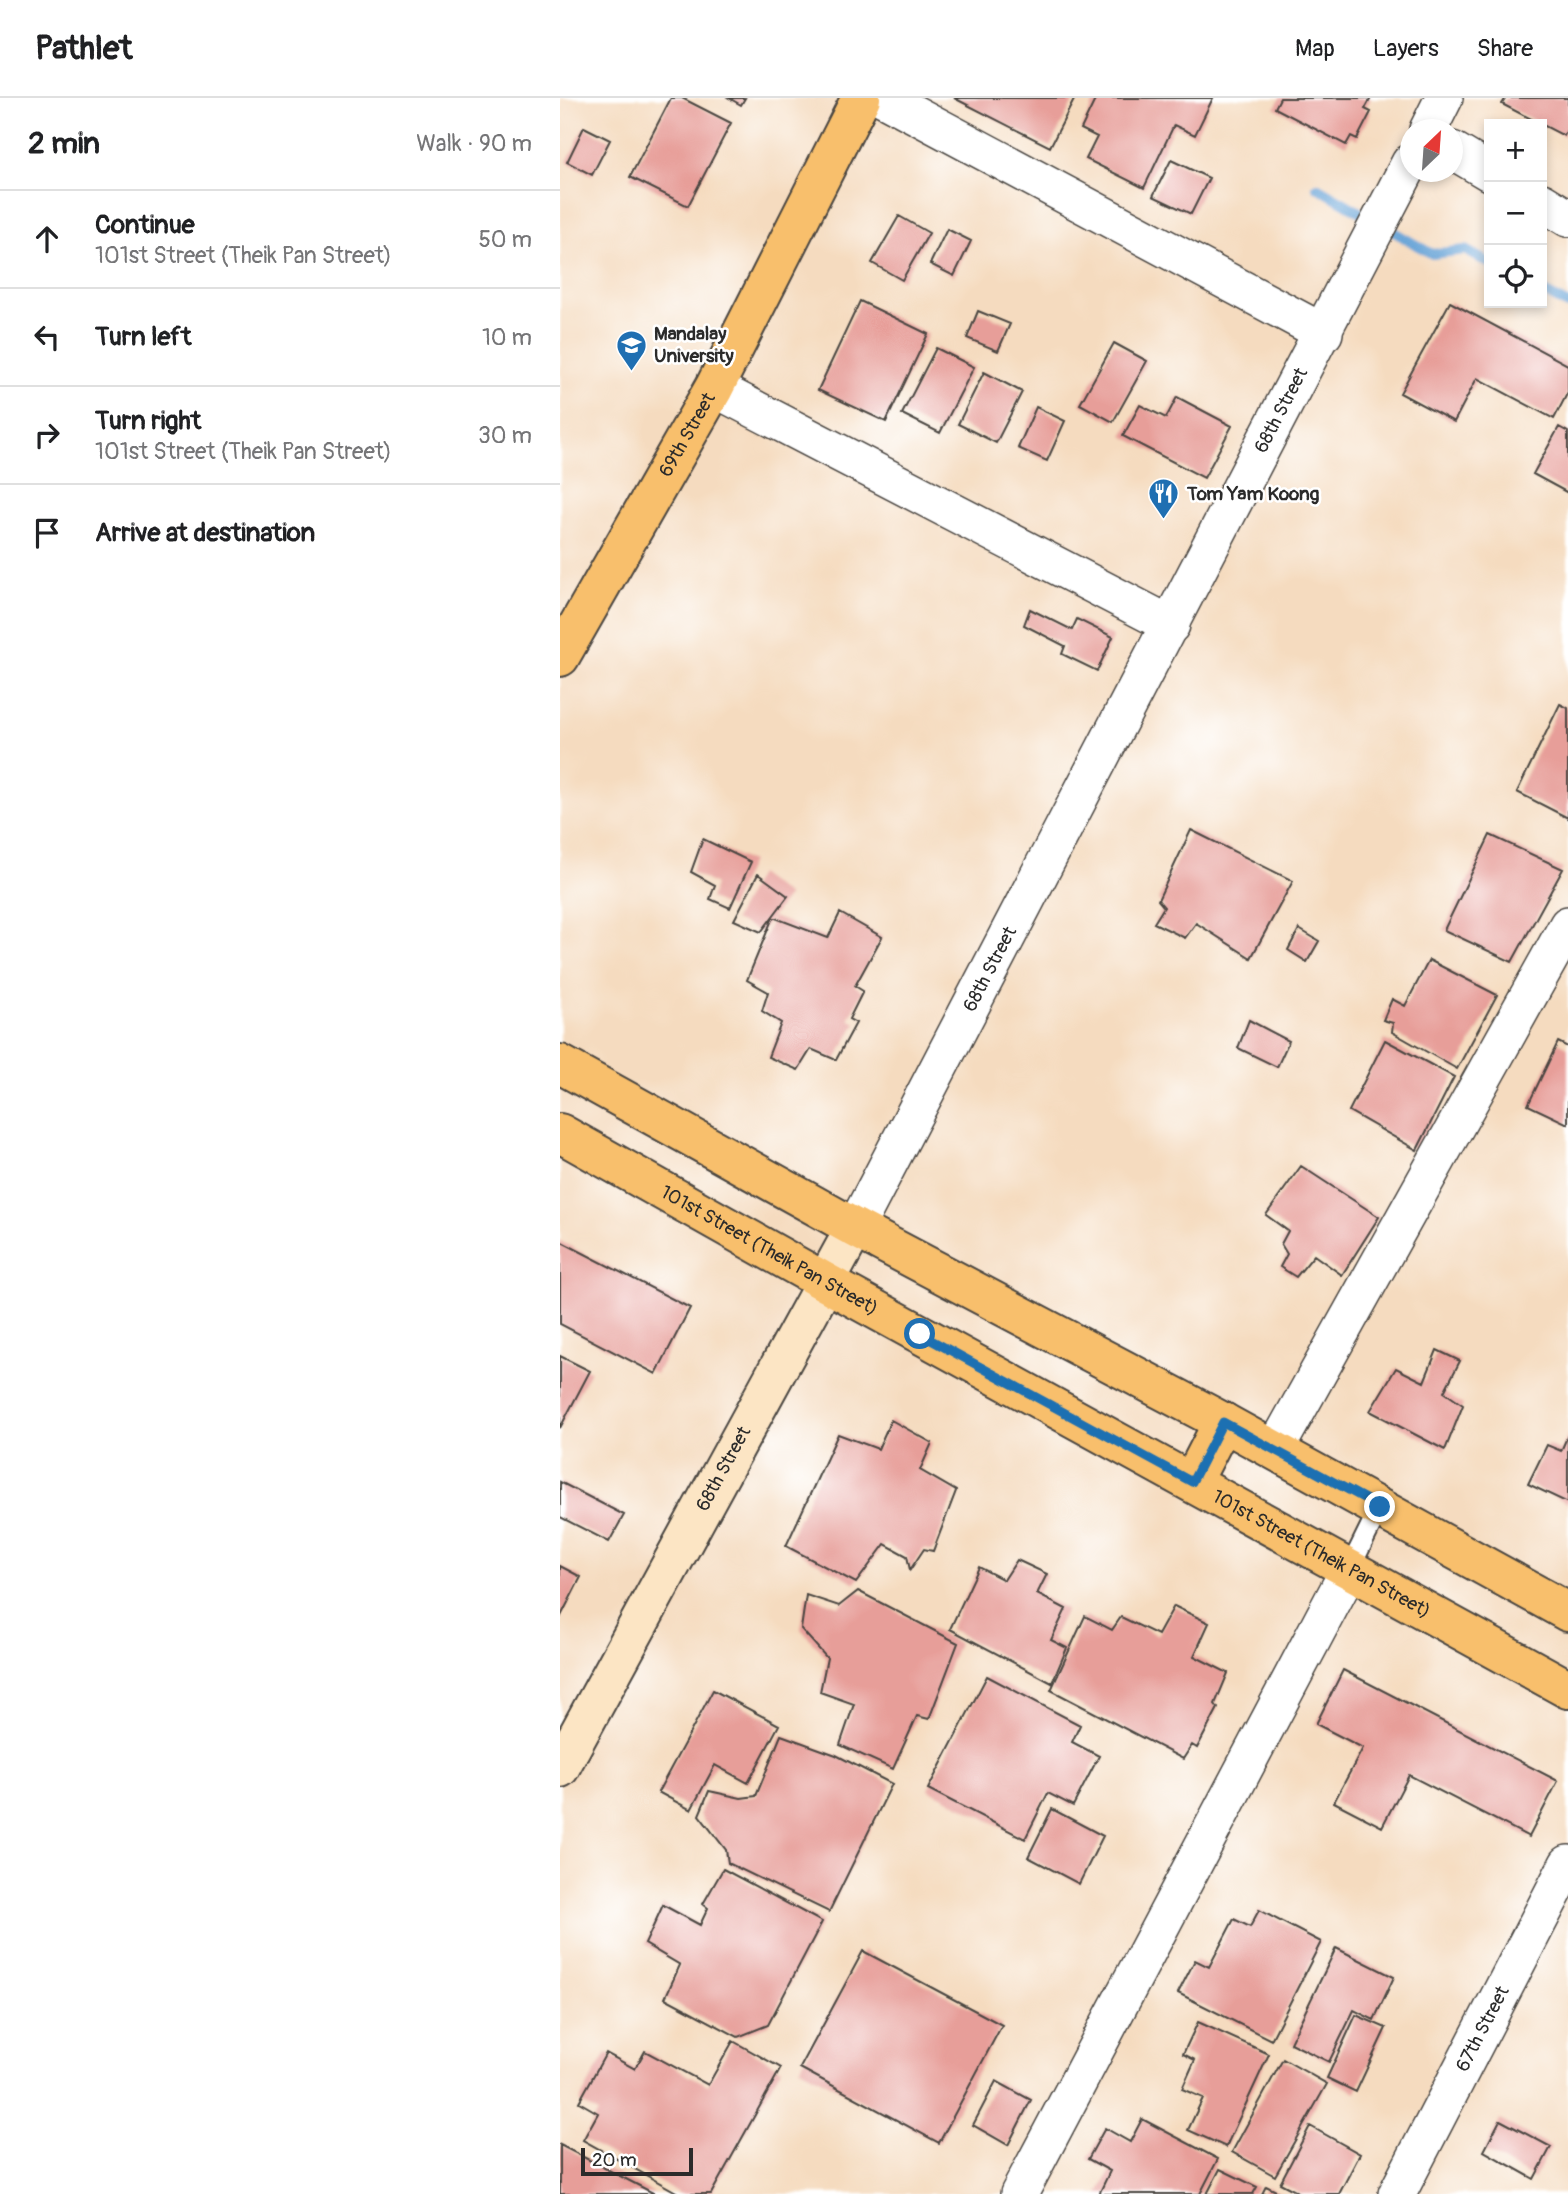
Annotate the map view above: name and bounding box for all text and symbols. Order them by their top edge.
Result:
text: Pathlet [35,28,132,69]
text: Map [1295,34,1335,63]
text: Layers [1373,34,1439,63]
text: Share [1477,34,1533,63]
north arrow [1400,119,1463,182]
map controls [1484,119,1547,308]
button: + [1484,119,1547,182]
text: 2 min [28,125,100,162]
text: Walk · 90 m [416,129,532,158]
button: − [1484,182,1547,245]
text: Continue [95,209,195,241]
icon: ahead [28,220,66,258]
text: 50 m [478,225,532,254]
text: 101st Street (Theik Pan Street) [95,241,392,270]
button: locate [1484,245,1547,308]
icon: left [28,318,66,356]
text: Turn left [95,321,191,353]
place label: Mandalay University [654,322,735,368]
text: 10 m [482,323,532,352]
school or university icon: Mandalay University [614,328,648,372]
street label: 68th Street [1249,363,1313,457]
street label: 69th Street [654,388,721,481]
text: Turn right [95,405,201,437]
icon: right [28,416,66,454]
text: 30 m [478,421,532,450]
text: 101st Street (Theik Pan Street) [95,437,392,466]
restaurant icon: Tom Yam Koong [1147,477,1181,521]
place label: Tom Yam Koong [1186,482,1320,506]
icon: arrive [28,514,66,552]
text: Arrive at destination [95,517,315,549]
street label: 68th Street [958,922,1022,1016]
street label: 101st Street (Theik Pan Street) [656,1180,882,1321]
route start [904,1318,935,1349]
street label: 68th Street [691,1422,756,1515]
street label: 101st Street (Theik Pan Street) [1208,1484,1435,1623]
route end [1364,1491,1395,1522]
street label: 67th Street [1450,1982,1515,2076]
scale bar [581,2145,693,2177]
text: 20 m [592,2148,637,2172]

